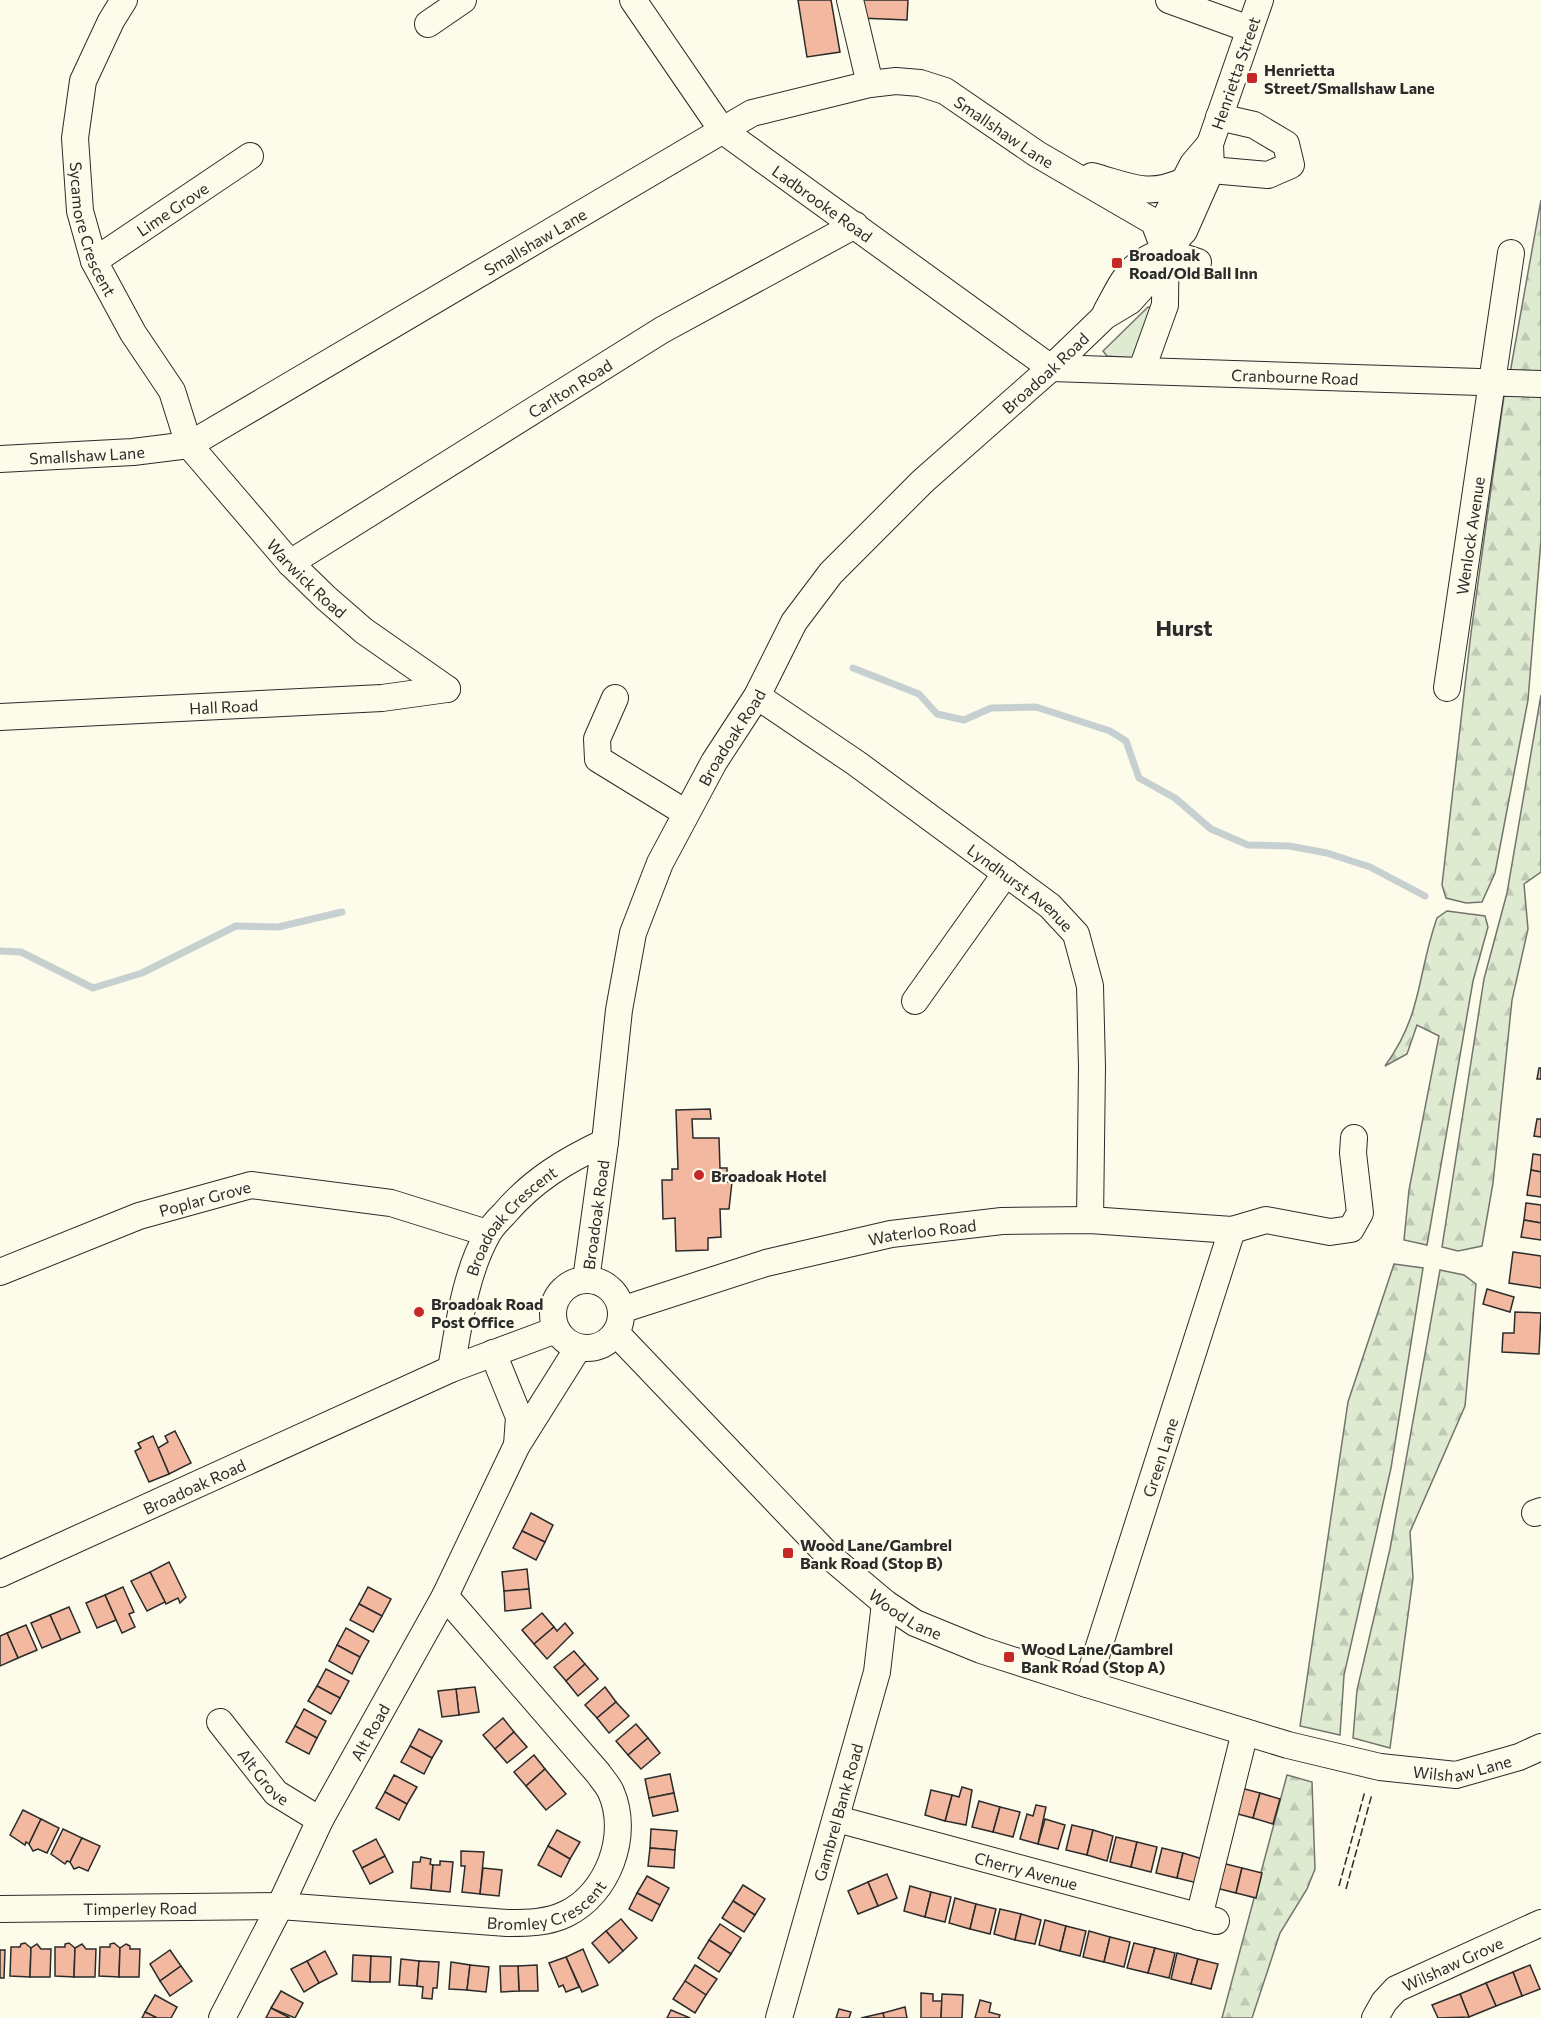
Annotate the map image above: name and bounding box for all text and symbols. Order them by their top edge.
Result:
street label: Henrietta Street [1206,13,1263,132]
place label: Henrietta Street/Smallshaw Lane [1264,60,1435,97]
marker: Henrietta Street/Smallshaw Lane [1245,71,1259,85]
street label: Smallshaw Lane [951,91,1057,171]
street label: Ladbrooke Road [769,160,877,245]
street label: Sycamore Crescent [67,161,121,299]
street label: Lime Grove [133,178,211,239]
street label: Smallshaw Lane [480,204,589,279]
place label: Broadoak Road/Old Ball Inn [1129,245,1258,282]
marker: Broadoak Road/Old Ball Inn [1110,256,1124,270]
street label: Broadoak Road [997,328,1092,417]
street label: Carlton Road [524,354,615,421]
street label: Cranbourne Road [1231,364,1359,388]
street label: Smallshaw Lane [29,441,146,467]
street label: Wenlock Avenue [1451,475,1488,596]
street label: Warwick Road [264,534,351,621]
district label: Hurst [1155,614,1213,641]
street label: Broadoak Road [694,686,769,789]
street label: Hall Road [189,695,259,717]
street label: Lyndhurst Avenue [964,839,1078,935]
street label: Broadoak Road [578,1158,612,1271]
street label: Broadoak Crescent [461,1161,560,1278]
place label: Broadoak Hotel [711,1166,827,1185]
marker: Broadoak Hotel [692,1168,706,1182]
street label: Poplar Grove [157,1176,253,1220]
street label: Waterloo Road [866,1215,977,1248]
place label: Broadoak Road Post Office [431,1294,543,1331]
marker: Broadoak Road Post Office [412,1305,426,1319]
street label: Green Lane [1138,1415,1181,1499]
street label: Broadoak Road [140,1454,248,1517]
place label: Wood Lane/Gambrel Bank Road (Stop B) [800,1535,952,1572]
marker: Wood Lane/Gambrel Bank Road (Stop B) [781,1546,795,1560]
street label: Wood Lane [866,1585,945,1643]
place label: Wood Lane/Gambrel Bank Road (Stop A) [1021,1639,1173,1676]
marker: Wood Lane/Gambrel Bank Road (Stop A) [1002,1650,1016,1664]
street label: Alt Road [346,1700,393,1764]
street label: Gambrel Bank Road [809,1741,866,1883]
street label: Alt Grove [235,1744,293,1808]
street label: Wilshaw Lane [1412,1750,1513,1785]
street label: Cherry Avenue [973,1847,1080,1893]
street label: Bromley Crescent [486,1876,609,1933]
street label: Timperley Road [83,1897,197,1918]
street label: Wilshaw Grove [1399,1932,1506,1994]

